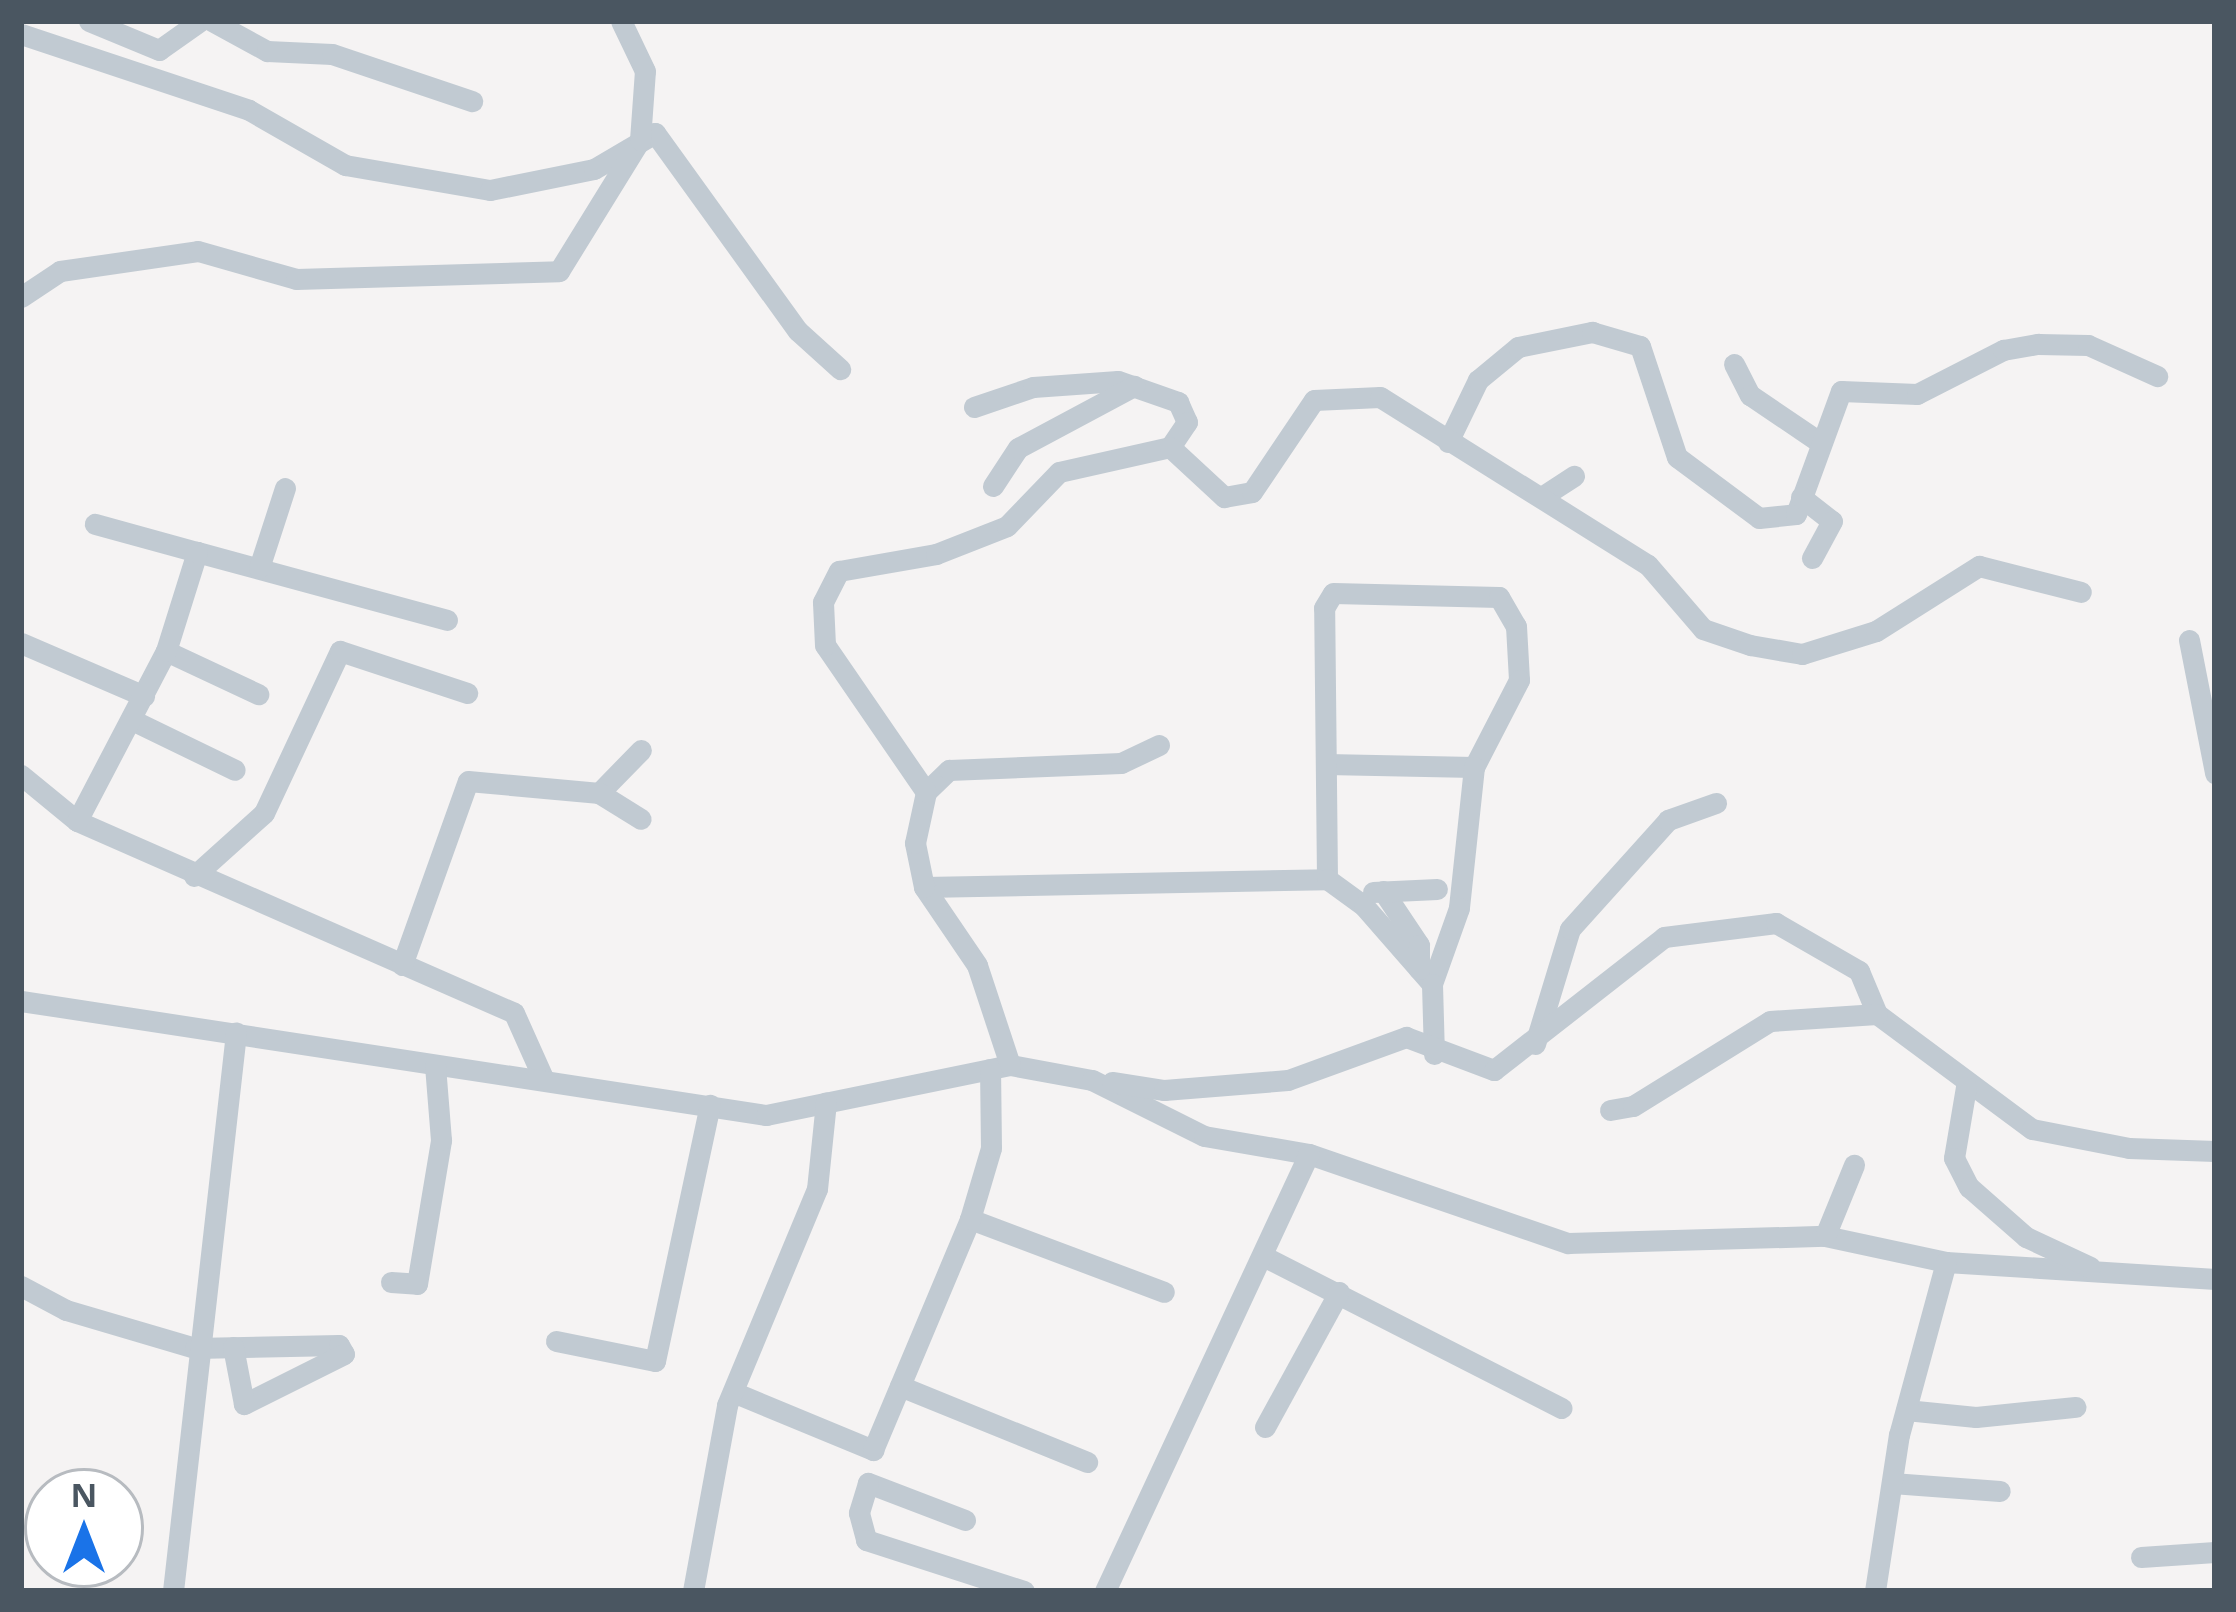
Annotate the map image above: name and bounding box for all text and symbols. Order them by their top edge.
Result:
north arrow [24,1468,144,1588]
text: N [71,1472,97,1517]

